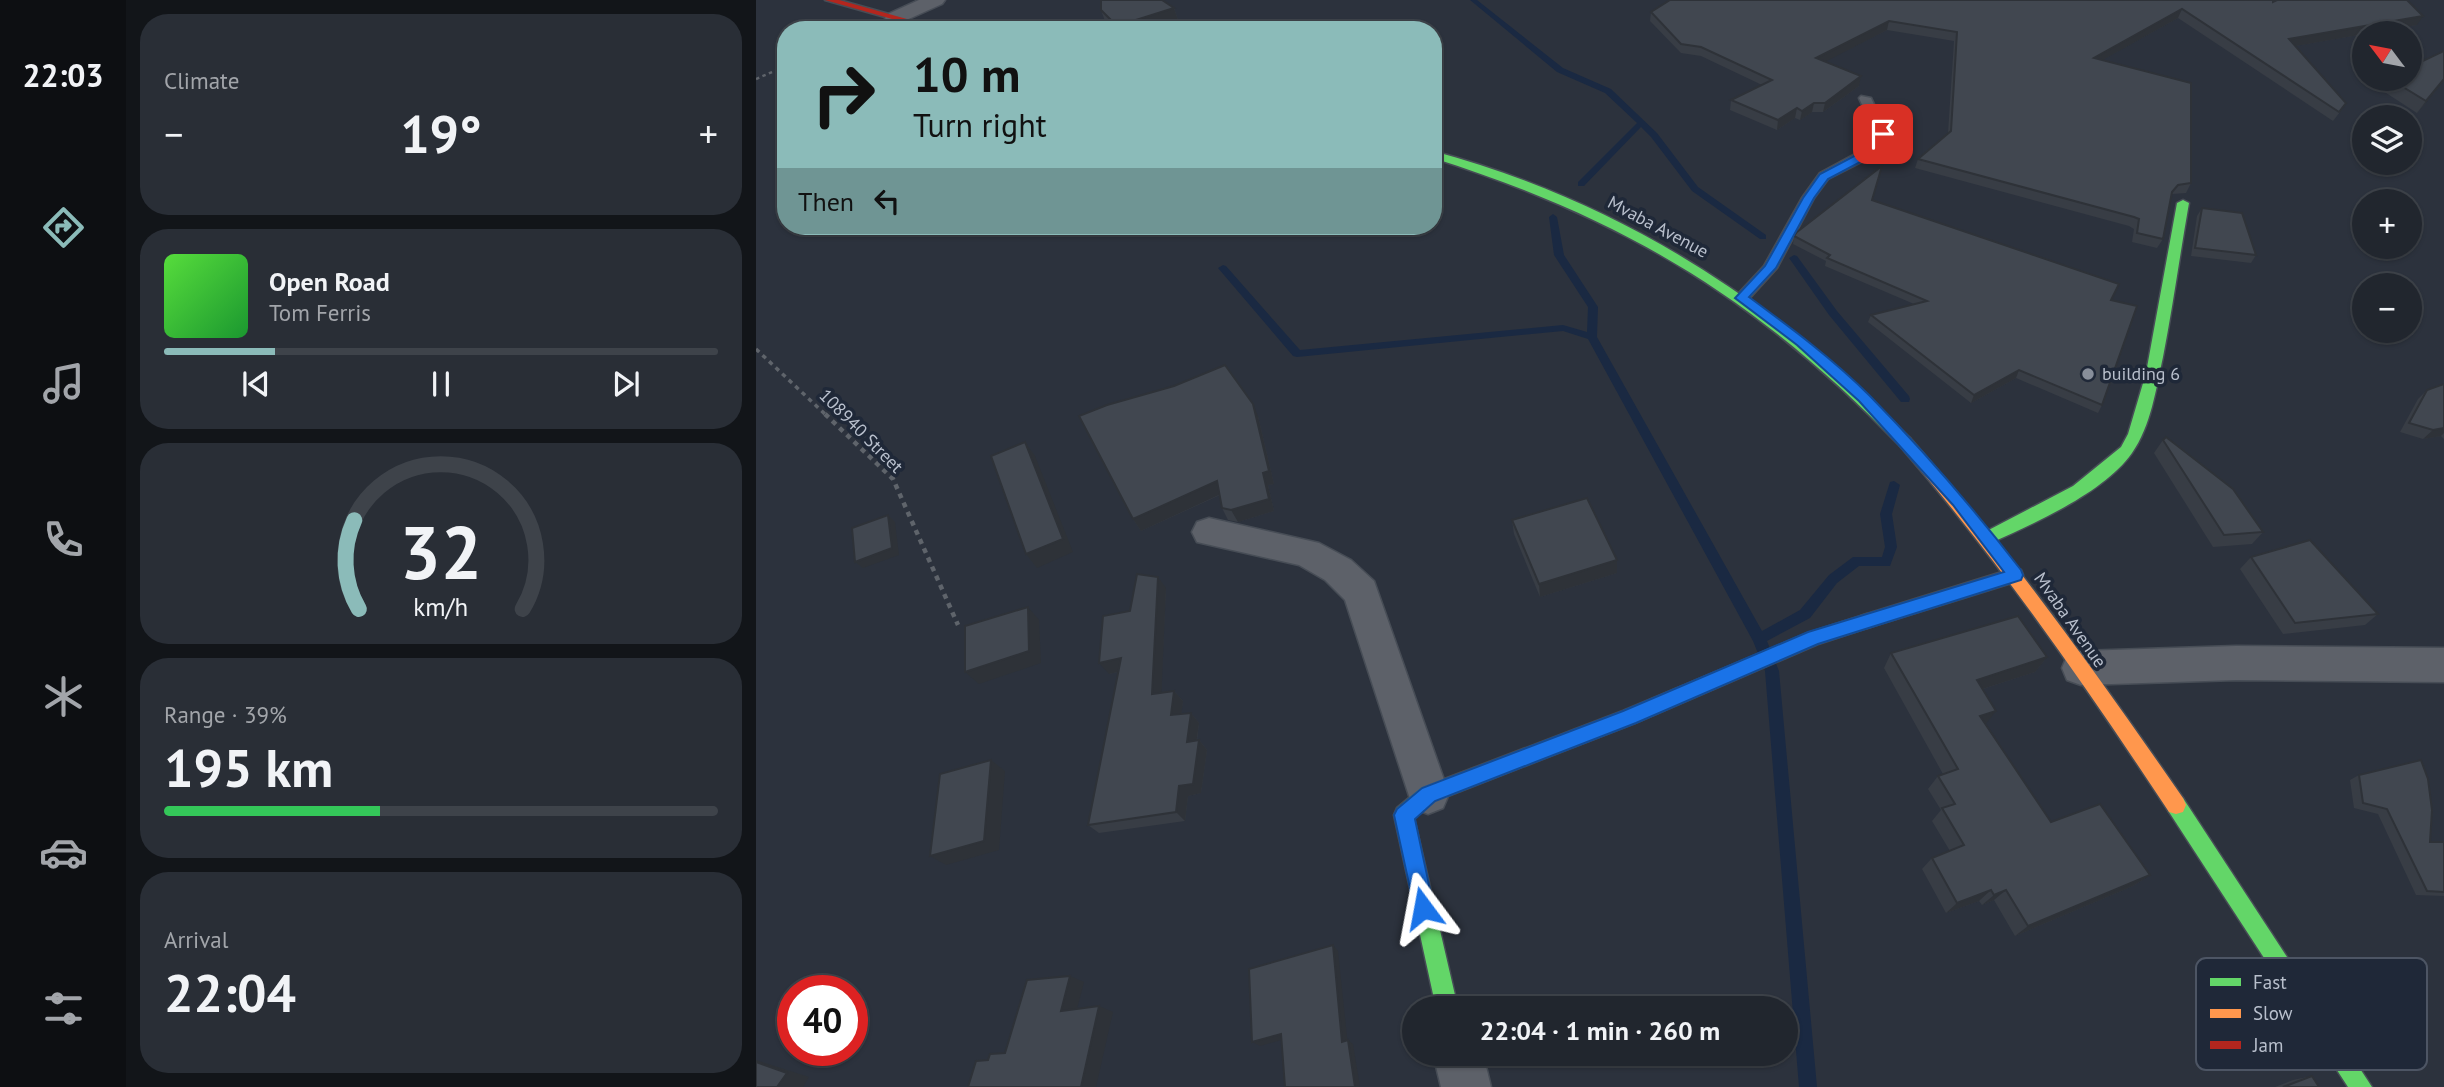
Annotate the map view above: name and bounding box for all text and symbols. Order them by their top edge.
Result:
north arrow [2352,21,2422,91]
map controls [2352,21,2422,343]
text: 10 m [913,42,1020,106]
icon: right [798,49,889,140]
text: 22:03 [22,54,104,96]
text: Climate [164,66,239,95]
text: 19° [400,100,482,167]
text: Turn right [913,104,1047,146]
pin [1853,104,1913,164]
button: layers [2352,105,2422,175]
text: − [164,109,183,158]
text: + [699,109,718,158]
icon: arrive [1864,115,1902,153]
icon: left [868,182,906,220]
text: Then [798,185,854,218]
button: + [2352,189,2422,259]
street label: Mvaba Avenue [1604,190,1713,263]
icon: directions [39,203,88,252]
text: Open Road [269,265,390,298]
button: − [2352,273,2422,343]
text: Tom Ferris [269,298,371,327]
icon: music [39,359,88,408]
place label: building 6 [2102,362,2180,385]
icon: previous [237,365,275,403]
icon: pause [422,365,460,403]
icon: next [607,365,645,403]
marker: building 6 [2080,366,2096,382]
street label: 108940 Street [814,384,908,478]
text: 32 [400,506,482,600]
icon: phone [39,515,88,564]
street label: Mvaba Avenue [2029,568,2112,672]
text: km/h [414,591,468,623]
icon: climate [39,672,88,721]
text: Range · 39% [164,700,287,729]
text: 195 km [164,734,333,801]
icon: car [39,828,88,877]
position arrow [1386,871,1460,945]
text: Arrival [164,925,228,954]
legend [2196,958,2427,1070]
text: 22:04 [164,959,296,1026]
text: Fast [2253,970,2287,994]
speed limit sign: 40 [777,975,868,1066]
icon: filters [39,984,88,1033]
text: Slow [2253,1001,2293,1025]
text: 22:04 · 1 min · 260 m [1480,1014,1720,1047]
text: Jam [2252,1033,2283,1057]

